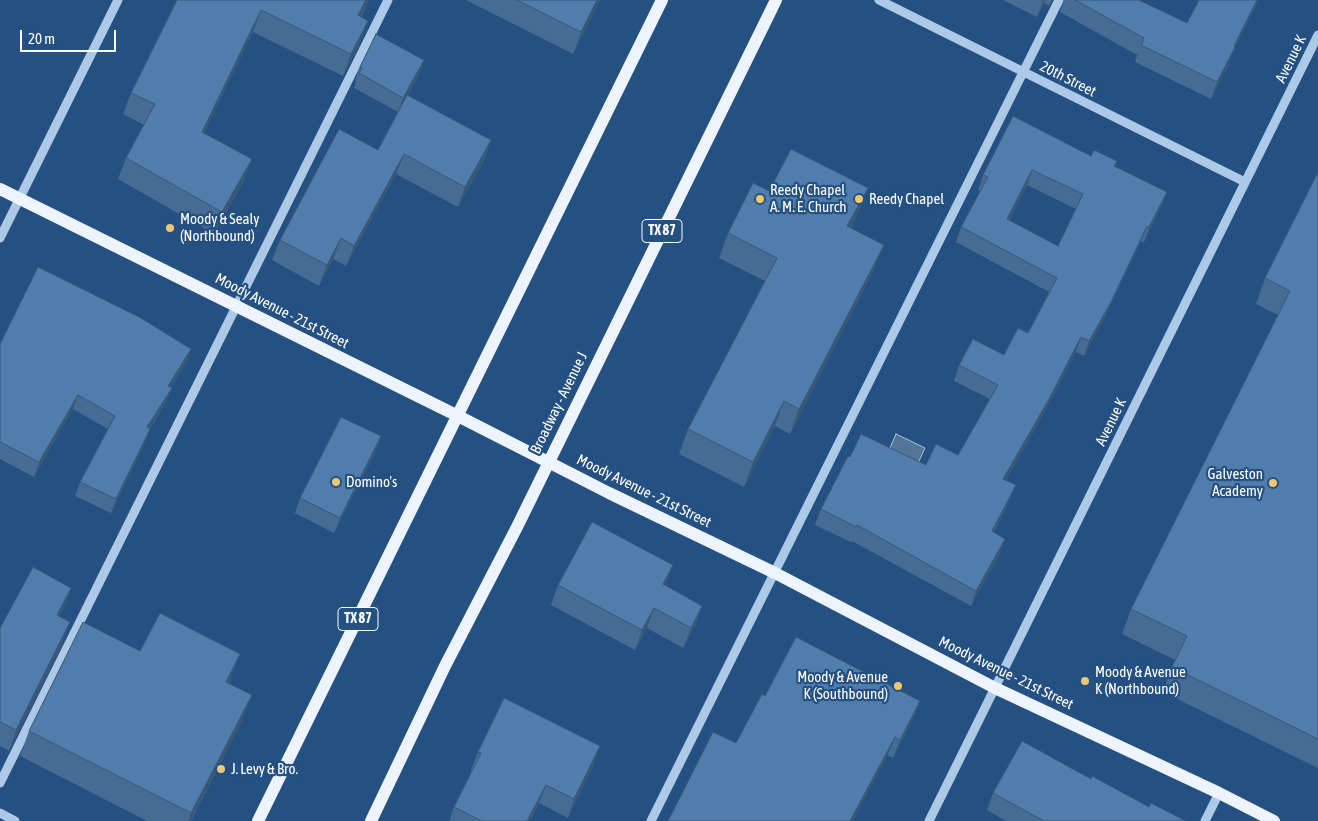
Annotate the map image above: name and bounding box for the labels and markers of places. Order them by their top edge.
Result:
place label: Reedy Chapel A. M. E. Church [770,181,846,216]
place label: Reedy Chapel [869,190,944,208]
marker: Reedy Chapel A. M. E. Church [754,193,766,205]
marker: Reedy Chapel [853,193,865,205]
place label: Moody & Sealy (Northbound) [180,210,259,245]
marker: Moody & Sealy (Northbound) [164,222,176,234]
place label: Galveston Academy [1208,465,1263,500]
place label: Domino's [346,473,397,491]
marker: Domino's [330,476,342,488]
marker: Galveston Academy [1267,477,1279,489]
place label: Moody & Avenue K (Northbound) [1095,663,1186,698]
place label: Moody & Avenue K (Southbound) [797,668,888,703]
marker: Moody & Avenue K (Northbound) [1079,675,1091,687]
marker: Moody & Avenue K (Southbound) [892,680,904,692]
place label: J. Levy & Bro. [231,760,298,778]
marker: J. Levy & Bro. [215,763,227,775]

